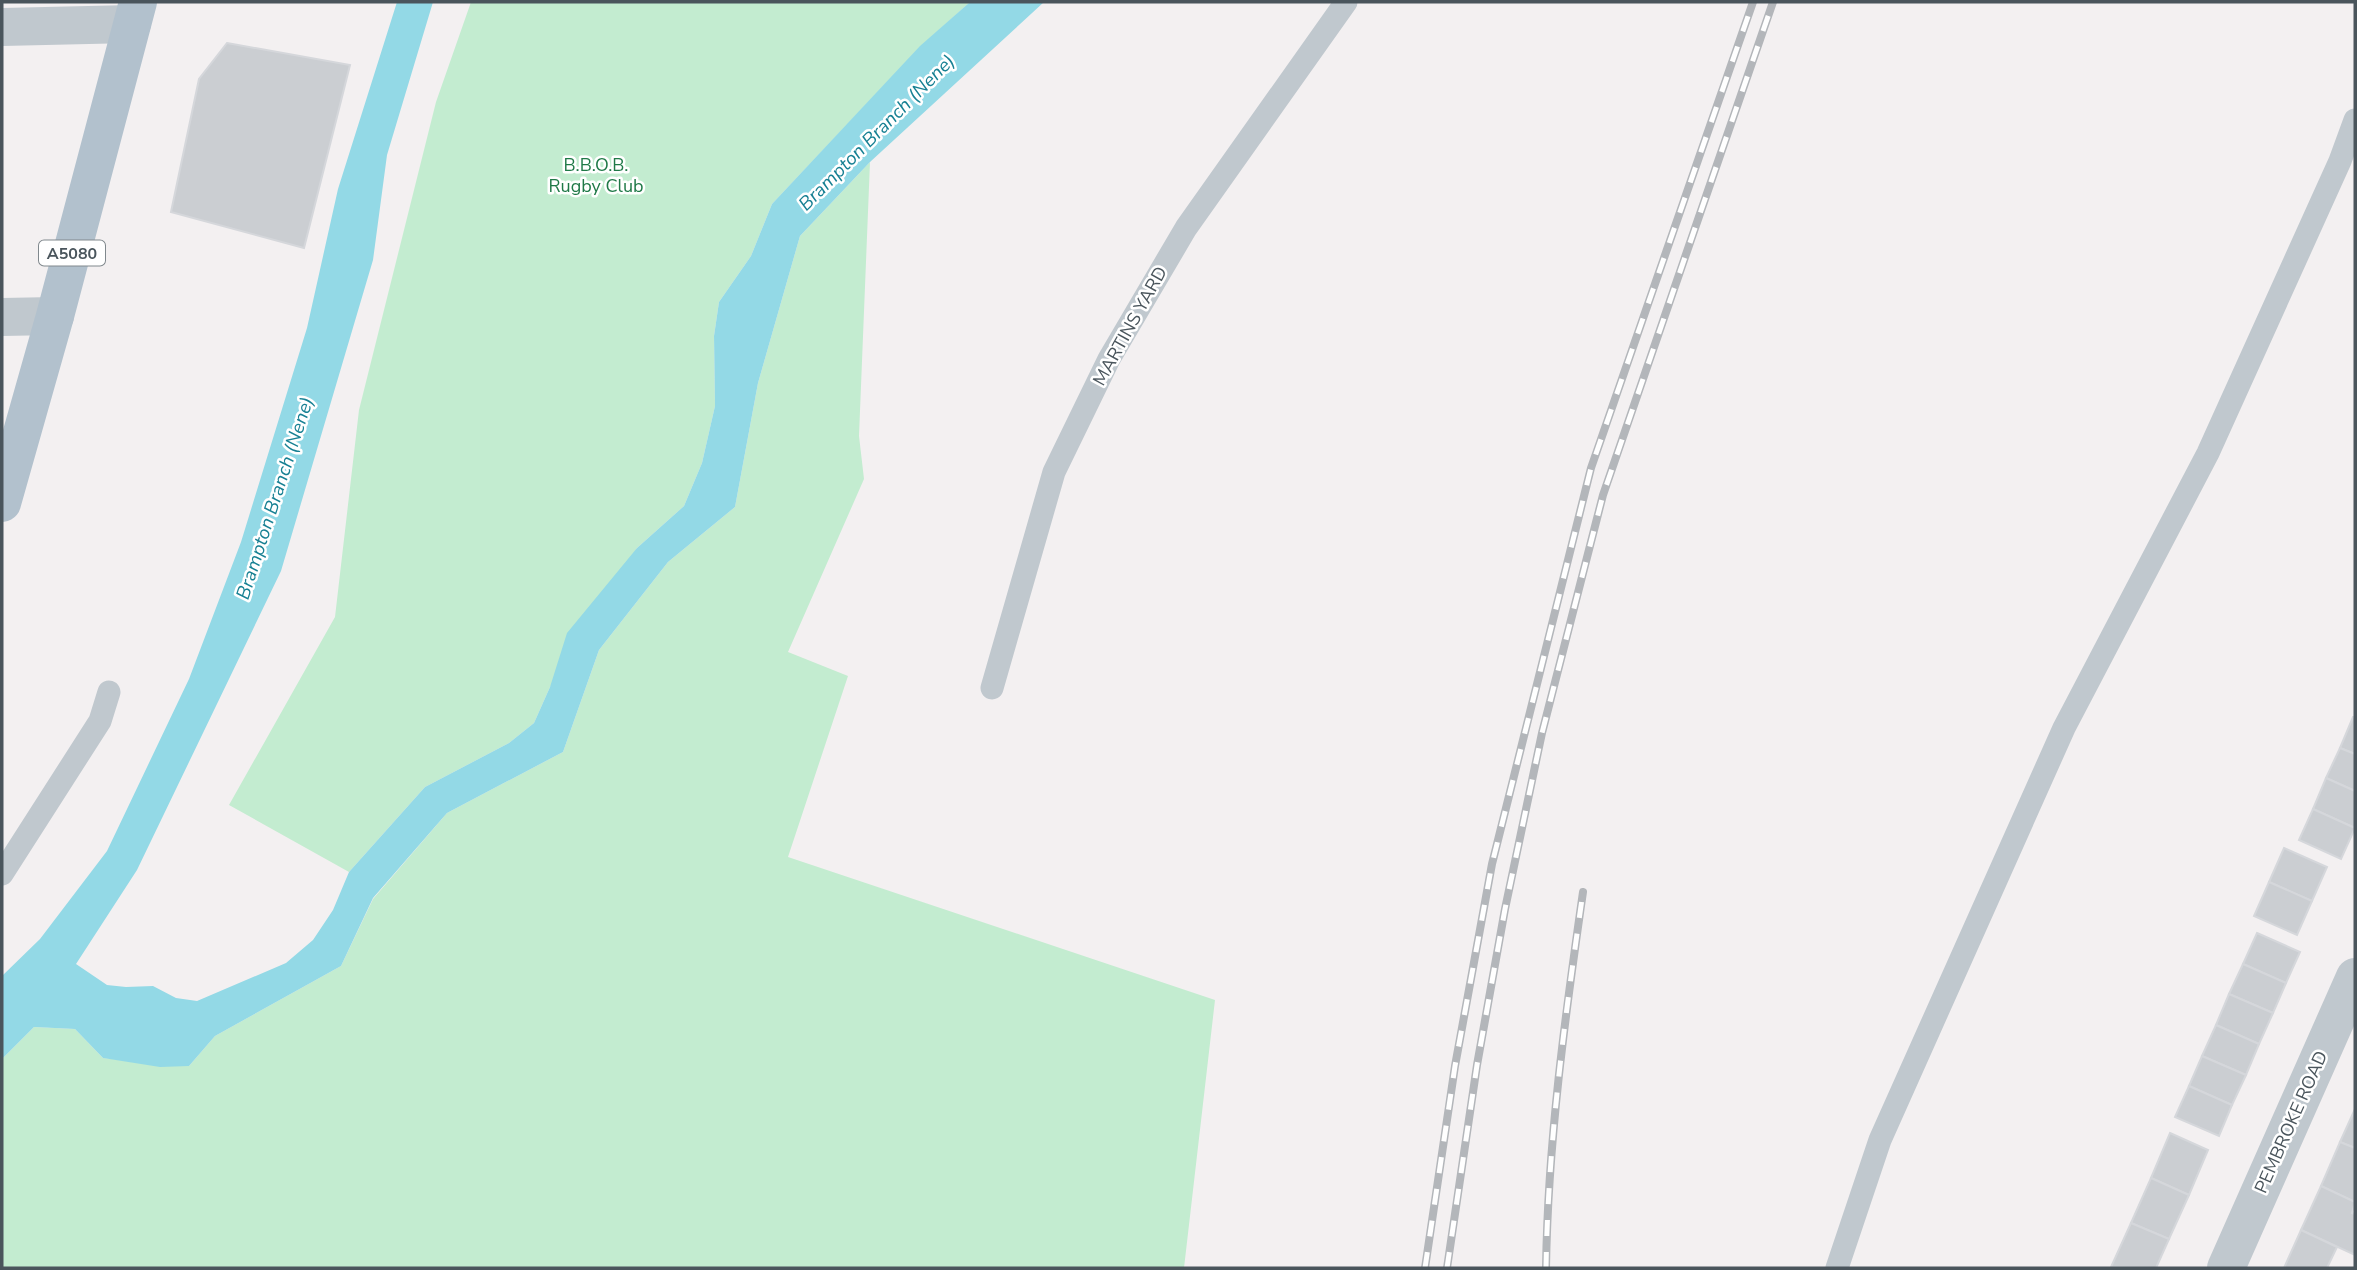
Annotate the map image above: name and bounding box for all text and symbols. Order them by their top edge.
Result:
water label: Brampton Branch (Nene) [793,49,961,217]
park label: B.B.O.B. Rugby Club [549,153,643,198]
road number: A5080 [39,241,105,266]
street label: MARTINS YARD [1087,262,1173,390]
water label: Brampton Branch (Nene) [230,394,320,603]
street label: PEMBROKE ROAD [2249,1047,2333,1197]

